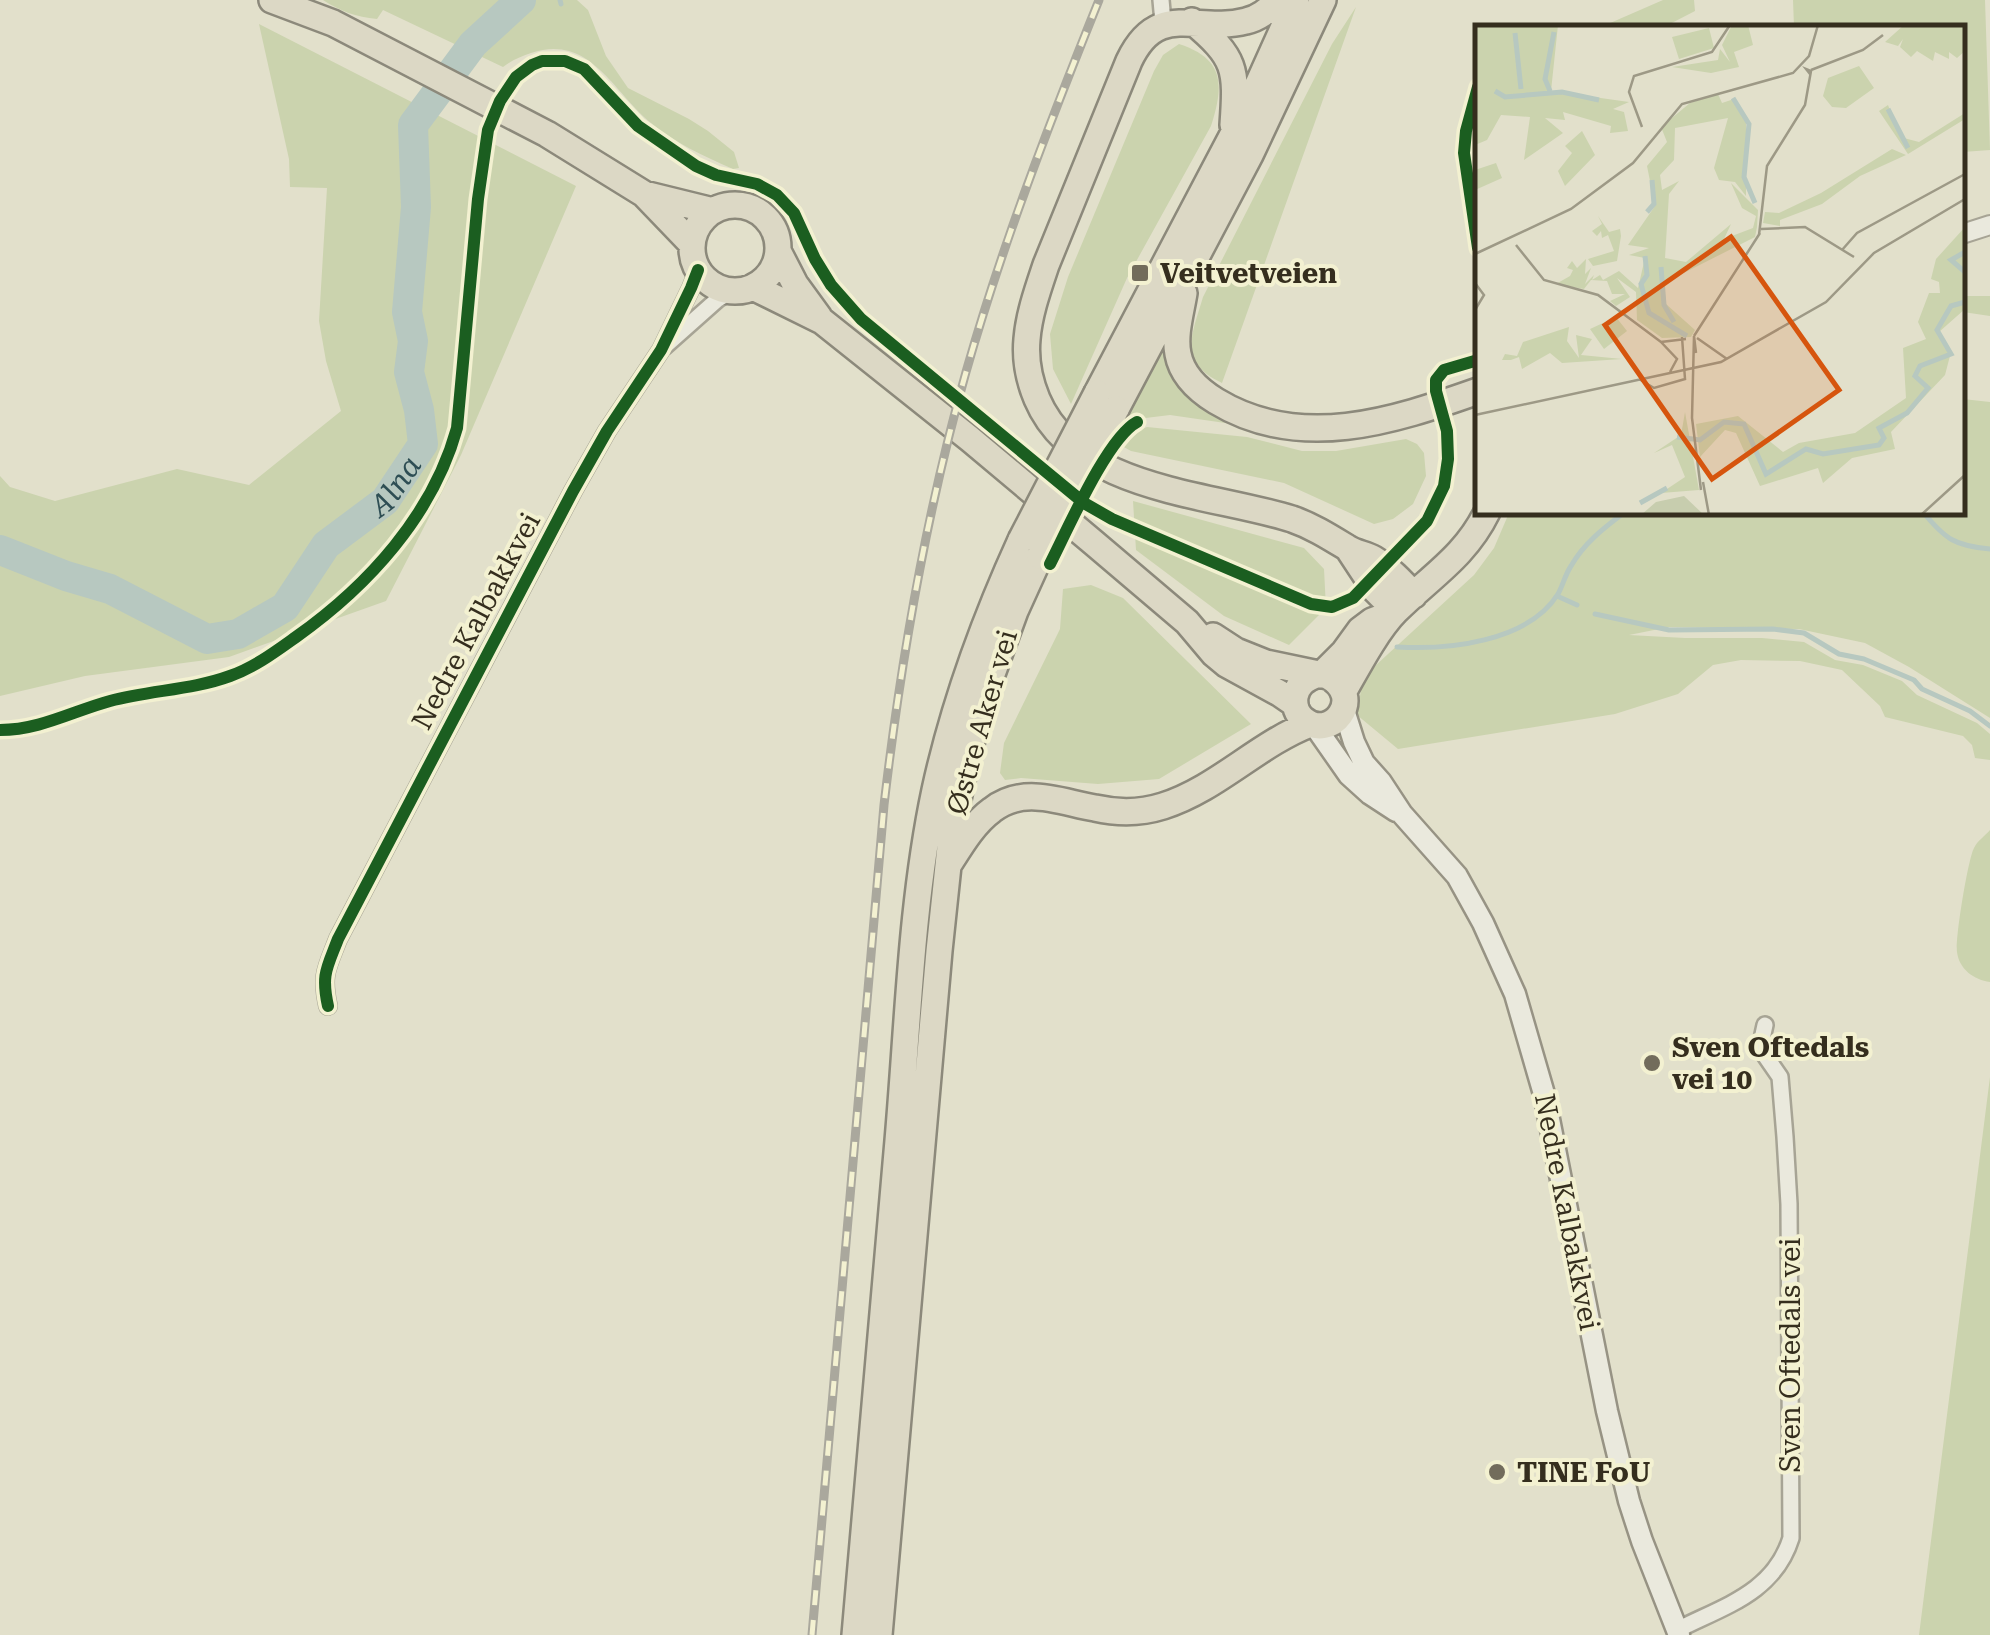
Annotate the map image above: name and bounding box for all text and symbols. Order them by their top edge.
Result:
inset map [1475,25,1965,515]
place label: Veitvetveien [1160,257,1337,290]
marker: Veitvetveien [1129,262,1151,284]
water label: Alna [362,449,428,525]
street label: Nedre Kalbakkvei [405,507,547,735]
street label: Østre Aker vei [940,626,1024,818]
place label: Sven Oftedals vei 10 [1672,1031,1869,1096]
marker: Sven Oftedals vei 10 [1641,1052,1663,1074]
street label: Nedre Kalbakkvei [1528,1091,1606,1333]
street label: Sven Oftedals vei [1774,1238,1807,1472]
place label: TINE FoU [1517,1456,1650,1489]
marker: TINE FoU [1486,1461,1508,1483]

